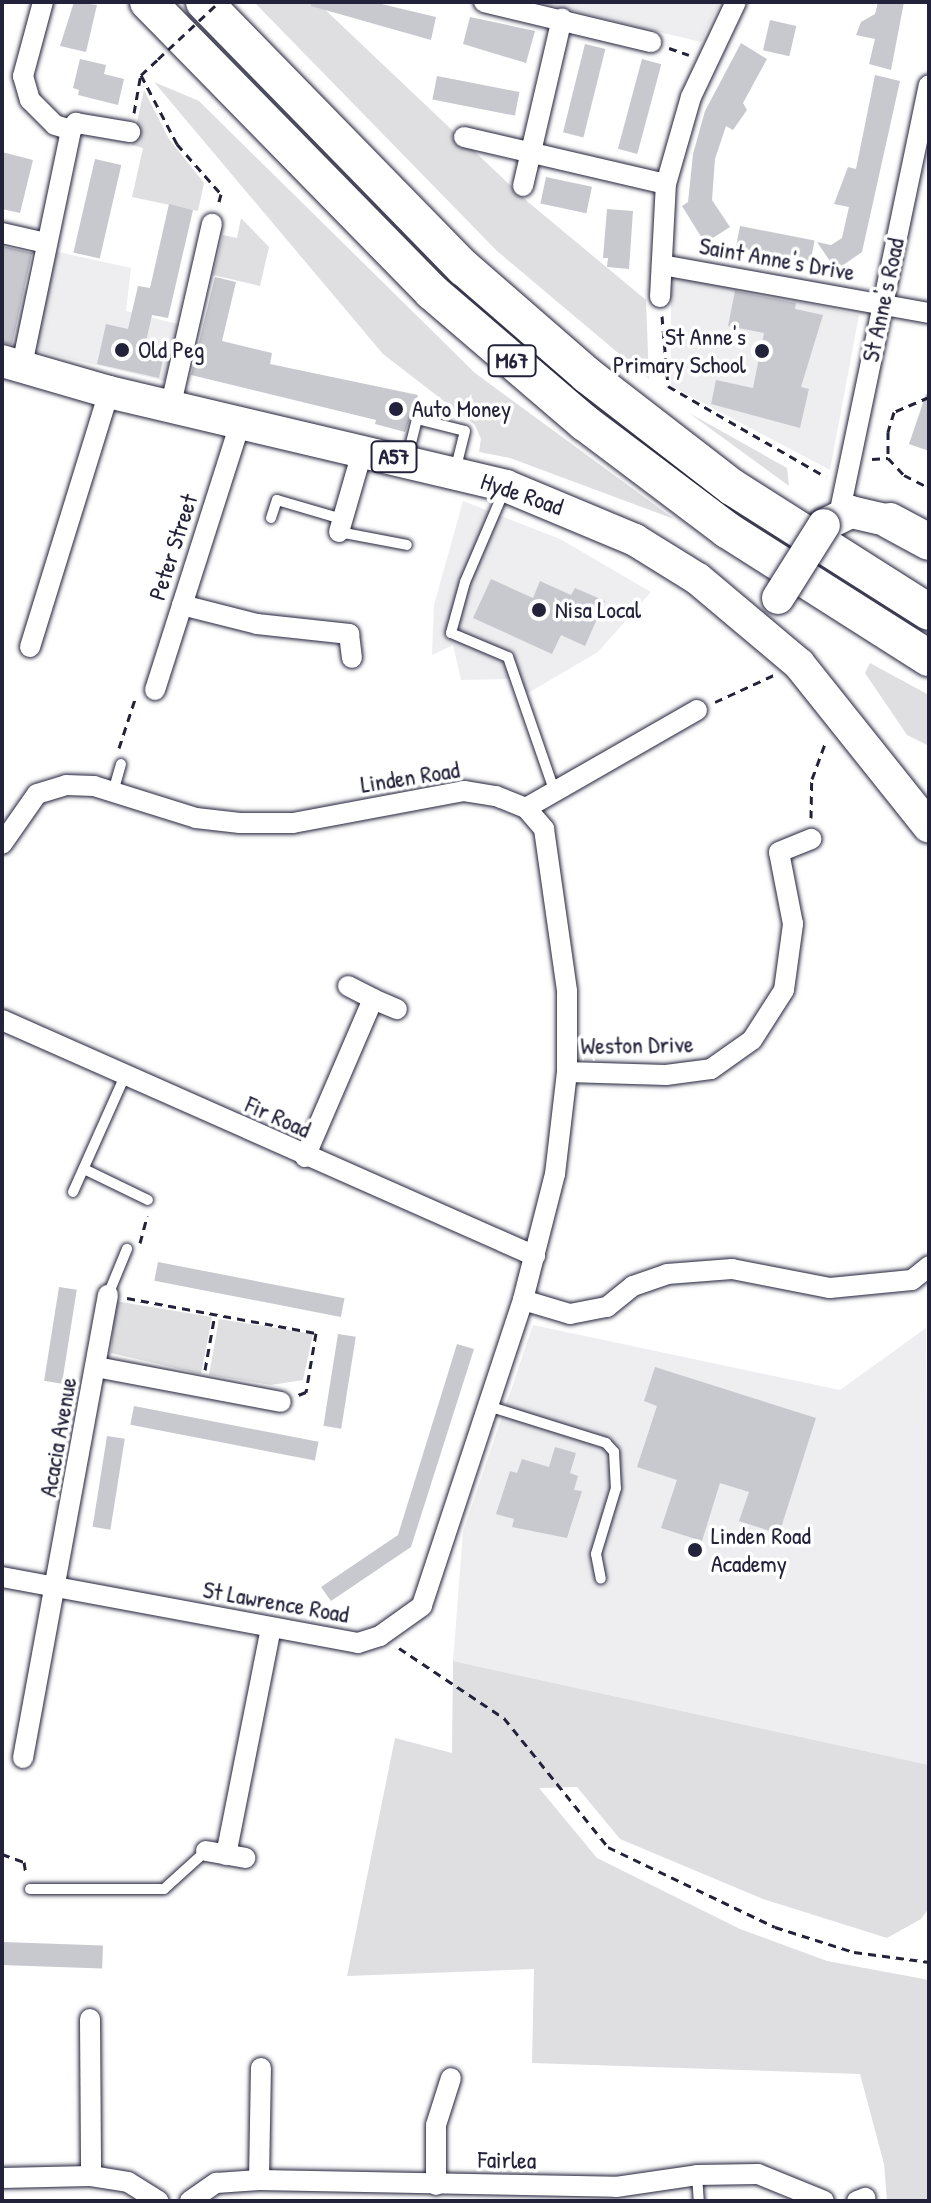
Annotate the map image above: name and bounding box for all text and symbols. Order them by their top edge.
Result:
street label: Saint Anne's Drive [697,231,857,287]
street label: St Anne's Road [856,235,910,365]
place label: St Anne's Primary School [613,323,746,379]
place label: Old Peg [138,336,204,364]
marker: Old Peg [113,341,131,359]
marker: St Anne's Primary School [753,342,771,360]
road number: M67 [486,343,538,379]
place label: Auto Money [412,395,511,423]
marker: Auto Money [387,400,405,418]
road number: A57 [370,439,418,475]
street label: Hyde Road [477,467,567,521]
street label: Peter Street [142,490,204,604]
place label: Nisa Local [555,596,641,624]
marker: Nisa Local [530,601,548,619]
street label: Linden Road [358,755,462,799]
street label: Weston Drive [580,1030,694,1060]
street label: Fir Road [241,1090,315,1144]
street label: Acacia Avenue [33,1375,83,1499]
place label: Linden Road Academy [711,1522,811,1578]
marker: Linden Road Academy [686,1541,704,1559]
street label: St Lawrence Road [201,1575,351,1629]
street label: Fairlea [478,2145,536,2175]

